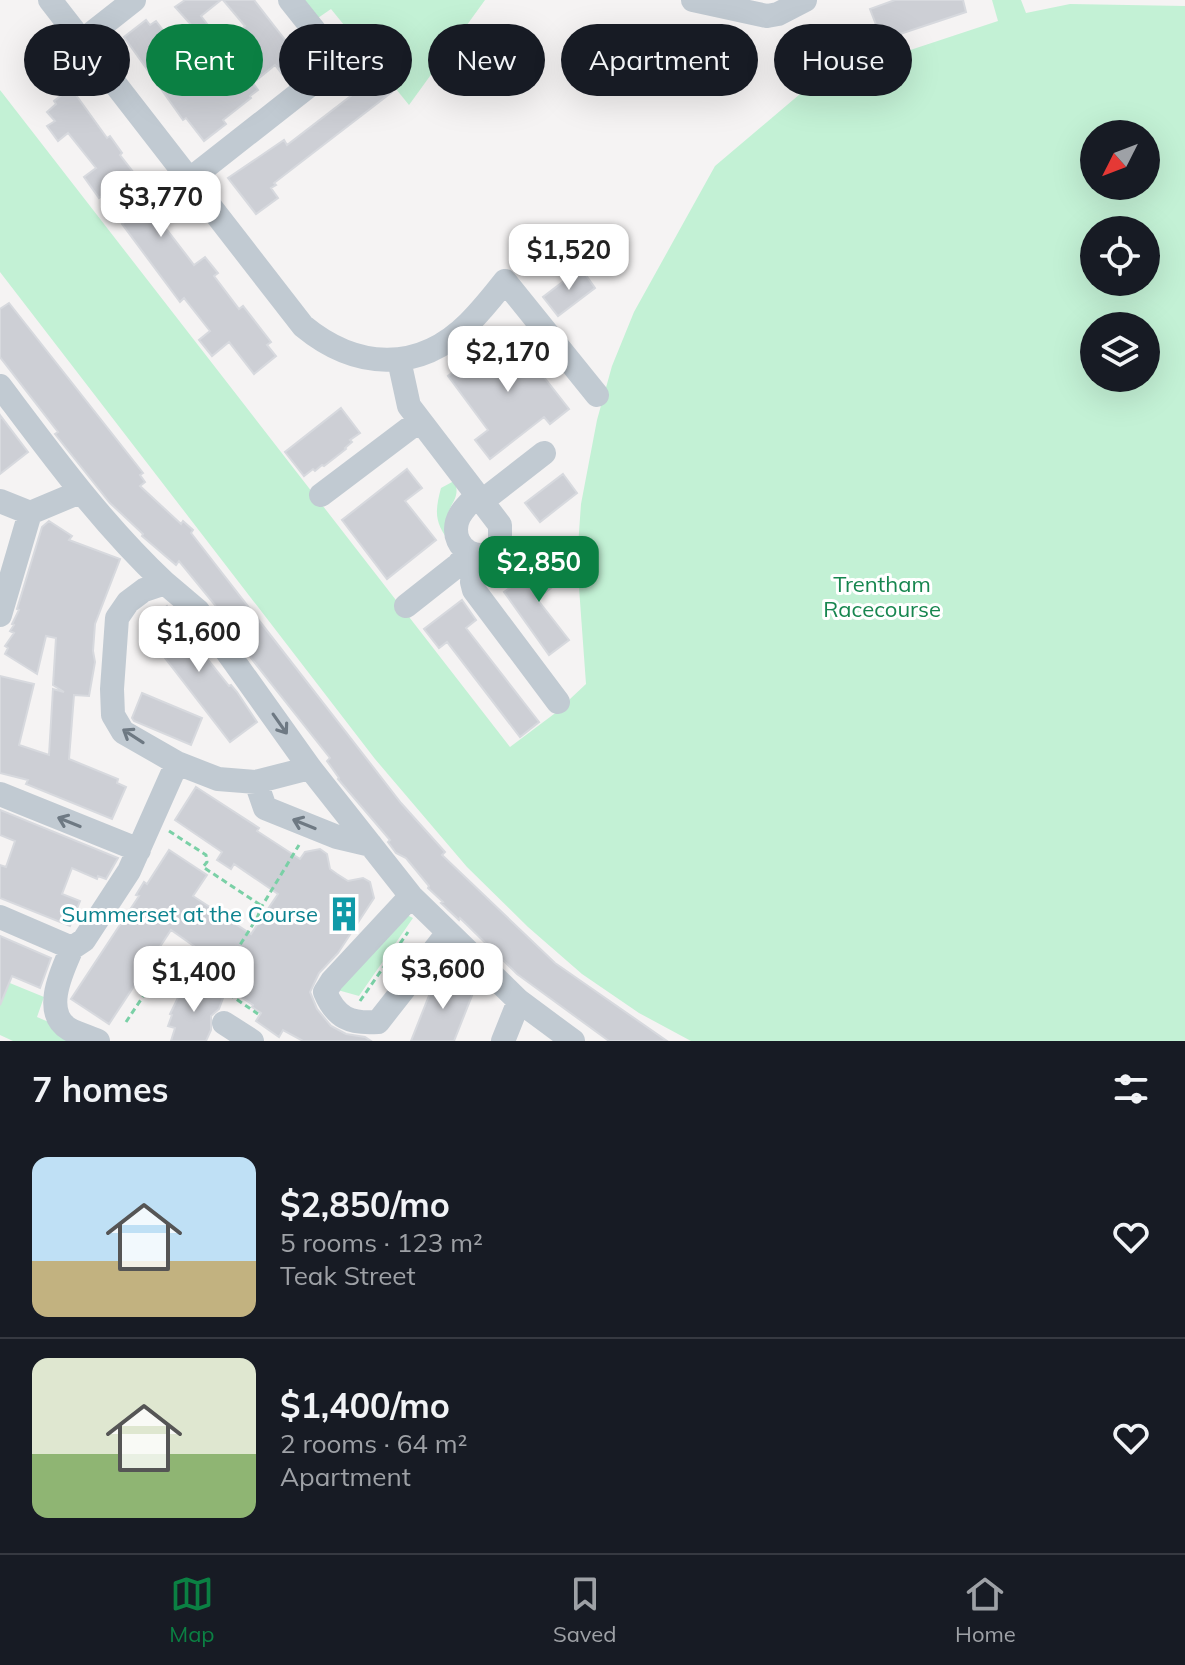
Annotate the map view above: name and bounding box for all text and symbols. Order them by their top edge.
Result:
chip: Buy [24,24,130,96]
chip: Rent [146,24,263,96]
chip: Filters [279,24,412,96]
chip: New [428,24,545,96]
chip: Apartment [561,24,758,96]
chip: House [774,24,912,96]
north arrow [1080,120,1160,200]
map controls [1080,120,1160,392]
pin: $3,770 [96,171,226,239]
text: $3,770 [119,180,203,213]
button: locate [1080,216,1160,296]
pin: $1,520 [504,224,634,292]
text: $1,520 [527,233,611,266]
button: layers [1080,312,1160,392]
pin: $2,170 [443,326,573,394]
text: $2,170 [466,335,550,368]
pin: $2,850 [474,536,604,604]
text: $2,850 [497,545,581,578]
park label: Trentham Racecourse [823,570,941,623]
pin: $1,600 [134,606,264,674]
text: $1,600 [157,615,241,648]
one-way arrow [272,713,288,735]
one-way arrow [122,728,144,745]
one-way arrow [57,814,82,828]
one-way arrow [292,816,317,830]
building icon: Summerset at the Course [325,895,363,933]
place label: Summerset at the Course [62,900,318,928]
pin: $3,600 [378,943,508,1011]
pin: $1,400 [129,946,259,1014]
text: $3,600 [401,952,485,985]
text: $1,400 [152,955,236,988]
icon: filters [1109,1067,1153,1111]
text: 7 homes [32,1068,169,1111]
text: $2,850/mo [280,1183,450,1226]
icon: home [96,1189,192,1285]
icon: heart [1109,1215,1153,1259]
text: 5 rooms · 123 m² [280,1226,483,1259]
text: Teak Street [280,1259,416,1292]
text: $1,400/mo [280,1384,450,1427]
icon: home [96,1390,192,1486]
icon: heart [1109,1416,1153,1460]
text: 2 rooms · 64 m² [280,1427,467,1460]
text: Apartment [280,1460,411,1493]
tab: Map [169,1572,215,1648]
tab: Saved [553,1572,617,1648]
tab: Home [955,1572,1016,1648]

